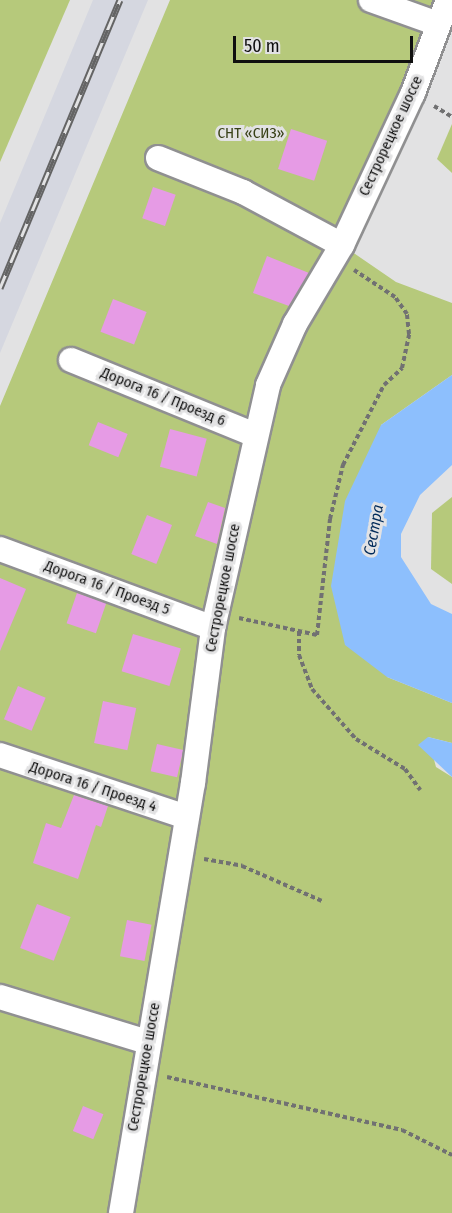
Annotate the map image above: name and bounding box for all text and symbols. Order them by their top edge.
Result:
scale bar [236,24,416,62]
text: 50 m [244,35,280,57]
street label: Сестрорецкое шоссе [355,73,427,199]
park label: СНТ «СИЗ» [217,125,285,143]
street label: Дорога 16 / Проезд 6 [98,364,228,430]
water label: Сестра [360,503,388,557]
street label: Сестрорецкое шоссе [202,522,244,654]
street label: Дорога 16 / Проезд 5 [42,557,172,619]
street label: Дорога 16 / Проезд 4 [27,758,159,816]
street label: Сестрорецкое шоссе [124,1001,164,1133]

